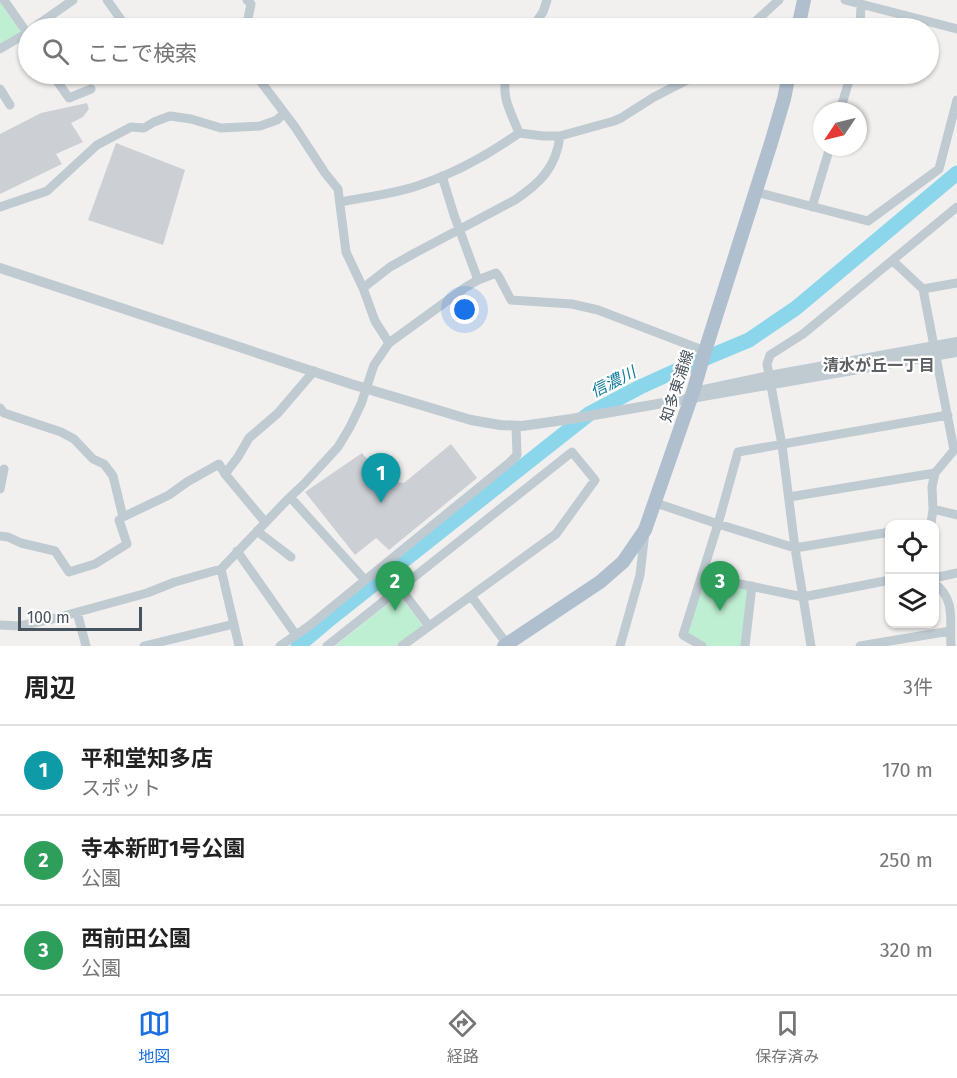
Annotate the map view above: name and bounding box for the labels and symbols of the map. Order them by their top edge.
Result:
north arrow [813,102,867,156]
your location [450,295,479,324]
street label: 知多東浦線 [657,348,697,424]
district label: 清水が丘一丁目 [823,356,935,375]
water label: 信濃川 [587,362,640,401]
pin: 1 [362,454,400,503]
pin: 2 [376,562,414,611]
pin: 3 [700,562,740,611]
scale bar [18,604,142,632]

